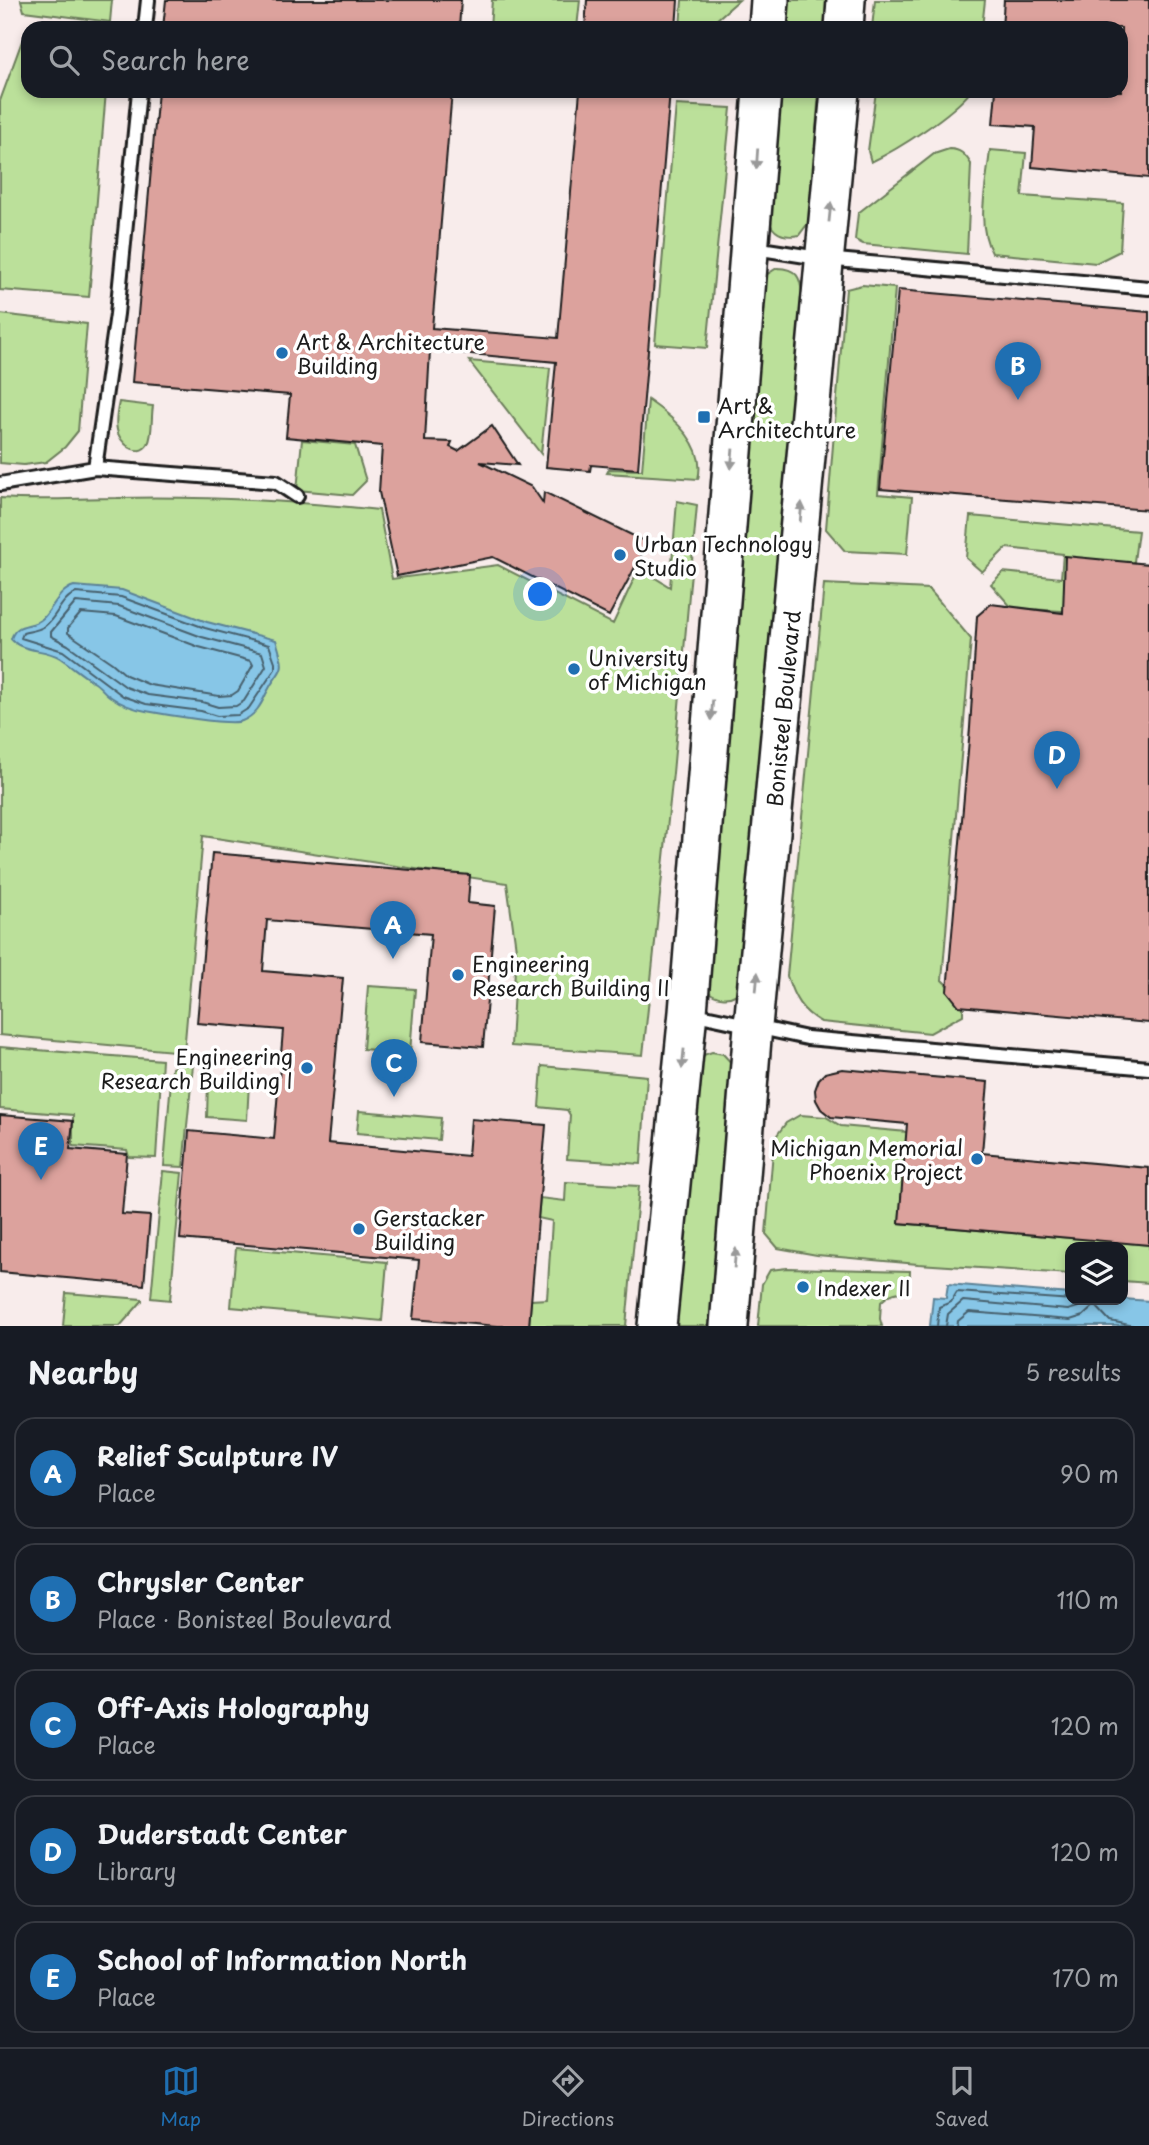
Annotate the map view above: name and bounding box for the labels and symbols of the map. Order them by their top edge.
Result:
one-way arrow [751,148,762,170]
one-way arrow [825,201,836,223]
place label: Art & Architecture Building [296,325,485,381]
pin: B [995,342,1041,400]
marker: Art & Architecture Building [274,345,290,361]
place label: Art & Architechture [718,389,856,445]
marker: Art & Architechture [696,409,712,425]
one-way arrow [726,448,737,470]
one-way arrow [796,501,807,523]
place label: Urban Technology Studio [634,527,813,583]
marker: Urban Technology Studio [612,547,628,563]
your location [523,577,557,611]
street label: Bonisteel Boulevard [758,609,808,808]
place label: University of Michigan [588,641,707,697]
marker: University of Michigan [566,661,582,677]
one-way arrow [706,699,717,721]
pin: D [1034,731,1080,789]
pin: A [370,901,416,959]
place label: Engineering Research Building II [472,947,670,1003]
marker: Engineering Research Building II [450,967,466,983]
one-way arrow [752,971,763,993]
pin: C [371,1039,417,1097]
place label: Engineering Research Building I [101,1040,293,1096]
one-way arrow [677,1048,688,1070]
marker: Engineering Research Building I [299,1060,315,1076]
pin: E [18,1122,64,1180]
place label: Michigan Memorial Phoenix Project [770,1131,963,1187]
marker: Michigan Memorial Phoenix Project [969,1151,985,1167]
place label: Gerstacker Building [373,1201,485,1257]
marker: Gerstacker Building [351,1221,367,1237]
one-way arrow [730,1247,741,1269]
place label: Indexer II [817,1271,911,1303]
marker: Indexer II [795,1279,811,1295]

